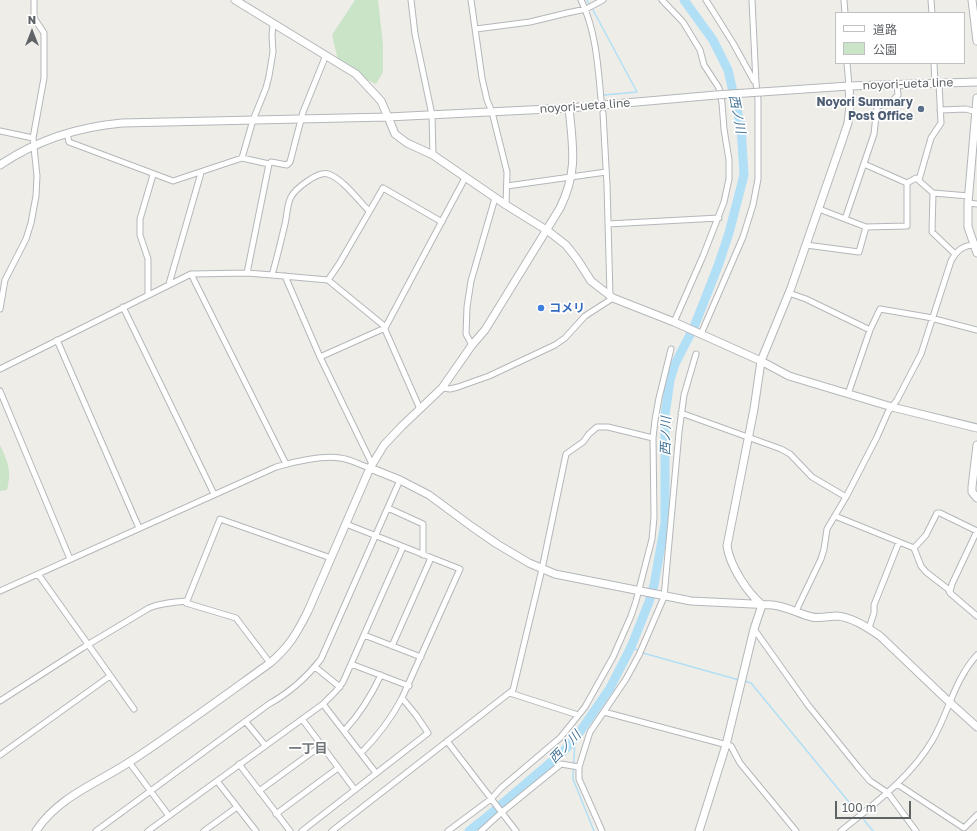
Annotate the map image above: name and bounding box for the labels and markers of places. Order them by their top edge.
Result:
place label: Noyori Summary Post Office [816,95,913,123]
marker: Noyori Summary Post Office [916,104,926,114]
place label: コメリ [549,301,585,315]
marker: コメリ [536,303,546,313]

